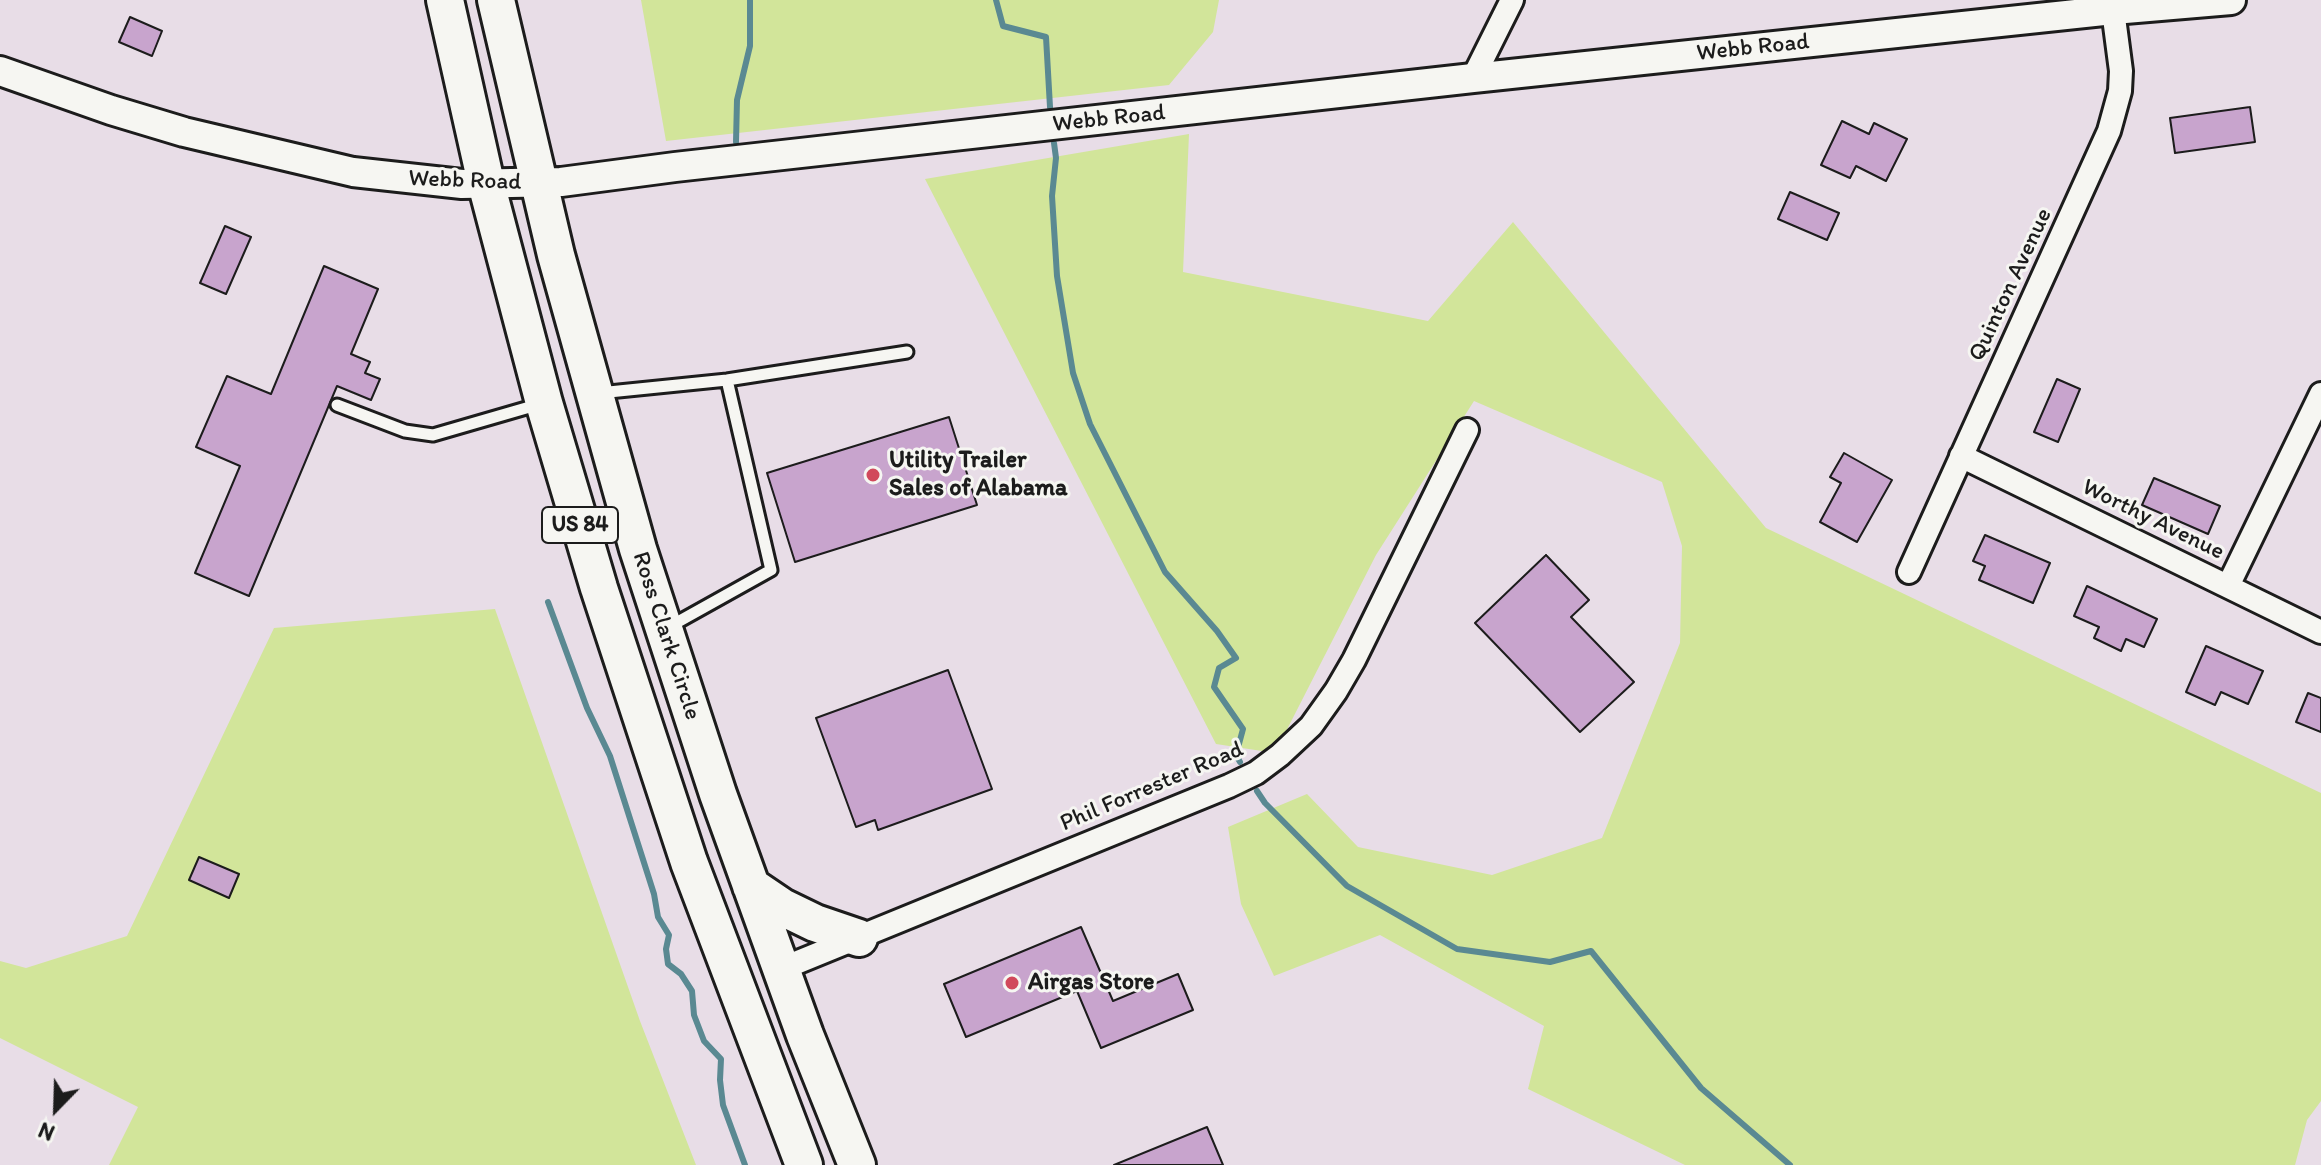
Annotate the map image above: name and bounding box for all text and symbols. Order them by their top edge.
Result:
street label: Webb Road [1695,28,1811,68]
street label: Webb Road [1051,99,1167,139]
street label: Webb Road [408,165,522,197]
street label: Quinton Avenue [1963,204,2059,366]
place label: Utility Trailer Sales of Alabama [889,447,1068,503]
marker: Utility Trailer Sales of Alabama [864,466,882,484]
street label: Worthy Avenue [2077,473,2229,567]
road number: US 84 [542,507,618,543]
street label: Ross Clark Circle [625,548,707,724]
street label: Phil Forrester Road [1056,735,1248,839]
place label: Airgas Store [1028,969,1154,997]
marker: Airgas Store [1003,974,1021,992]
north arrow [16,1069,96,1149]
text: N [34,1116,59,1147]

